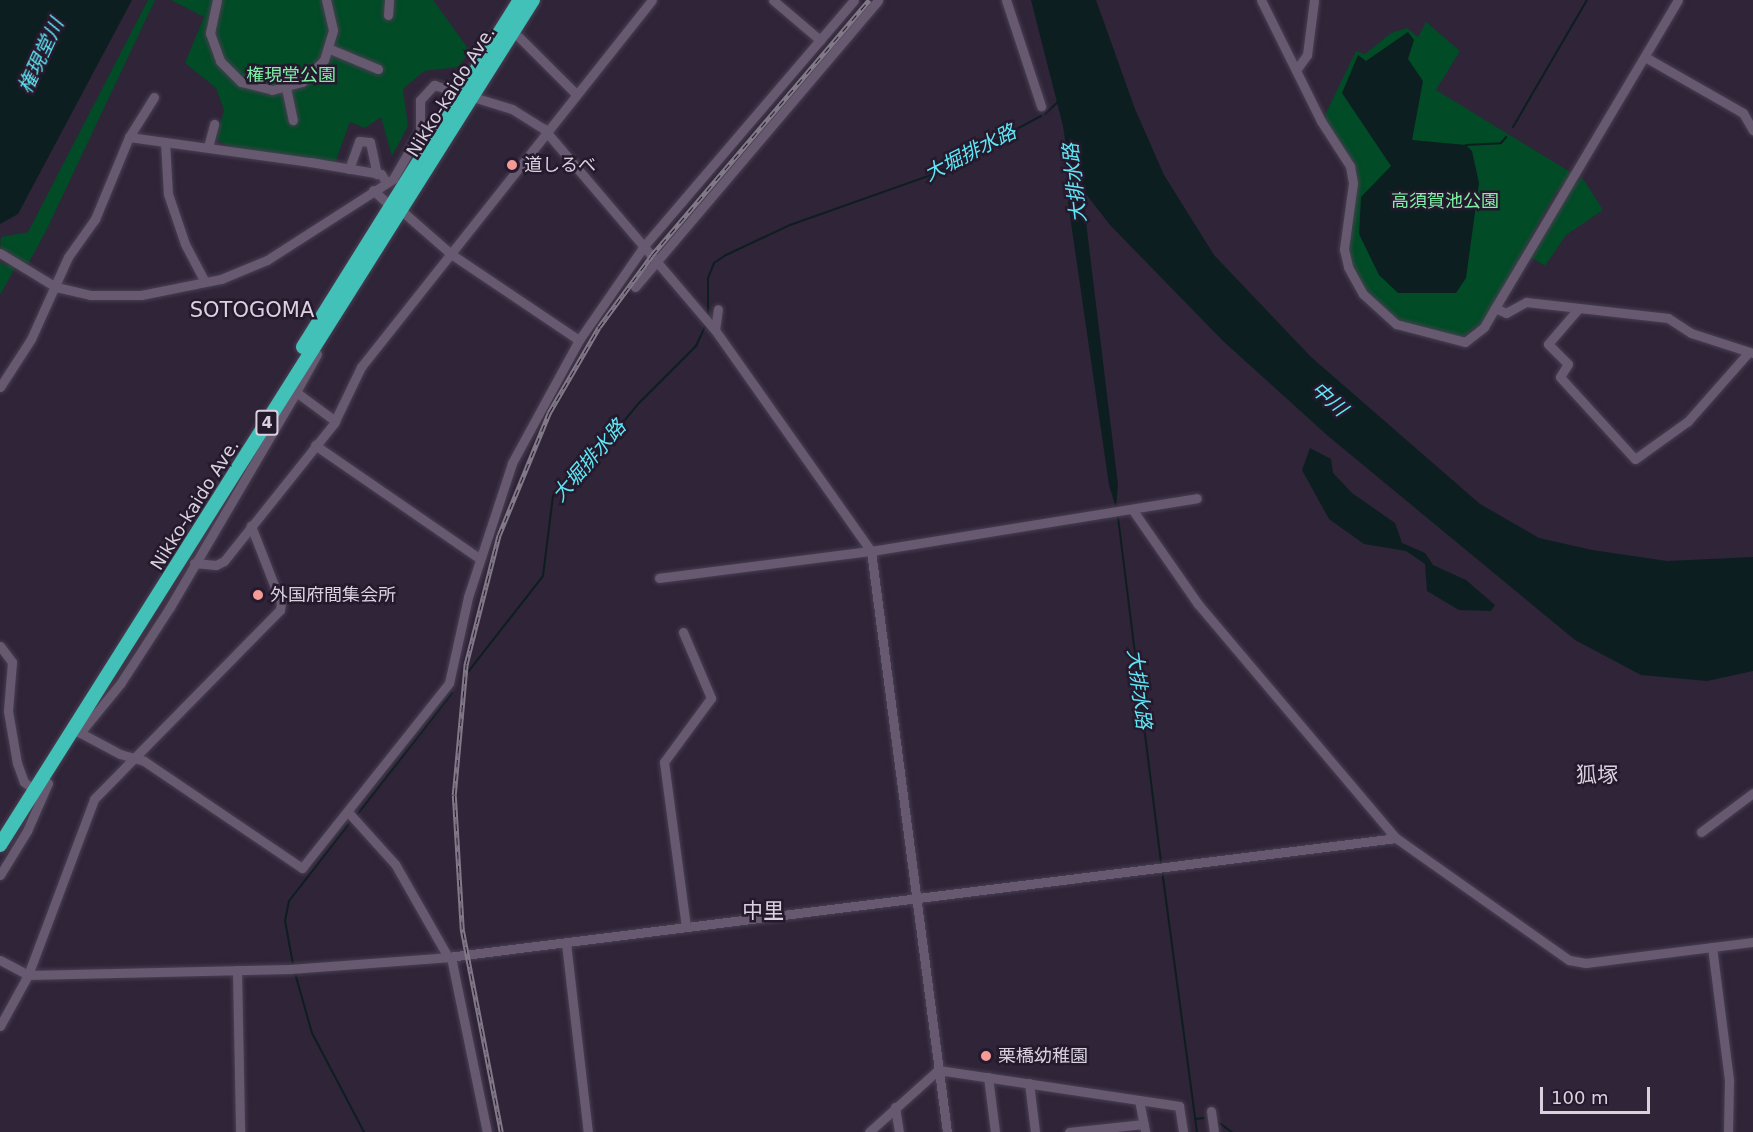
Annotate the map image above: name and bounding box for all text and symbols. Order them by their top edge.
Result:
water label: 権現堂川 [13,15,69,97]
street label: Nikko-kaido Ave. [402,23,500,161]
park label: 権現堂公園 [246,64,336,86]
water label: 大堀排水路 [920,120,1020,186]
water label: 大排水路 [1059,142,1091,224]
place label: 道しるべ [524,154,596,176]
marker: 道しるべ [505,158,519,172]
park label: 高須賀池公園 [1391,190,1499,212]
district label: SOTOGOMA [184,297,320,323]
water label: 中川 [1306,377,1352,421]
road number: 4 [255,410,279,436]
water label: 大堀排水路 [547,415,631,507]
street label: Nikko-kaido Ave. [146,436,244,574]
place label: 外国府間集会所 [270,584,396,606]
marker: 外国府間集会所 [251,588,265,602]
water label: 大排水路 [1122,648,1156,730]
district label: 狐塚 [1576,762,1618,788]
district label: 中里 [742,898,784,924]
place label: 栗橋幼稚園 [998,1045,1088,1067]
marker: 栗橋幼稚園 [979,1049,993,1063]
scale bar [1543,1075,1652,1113]
text: 100 m [1551,1087,1609,1108]

